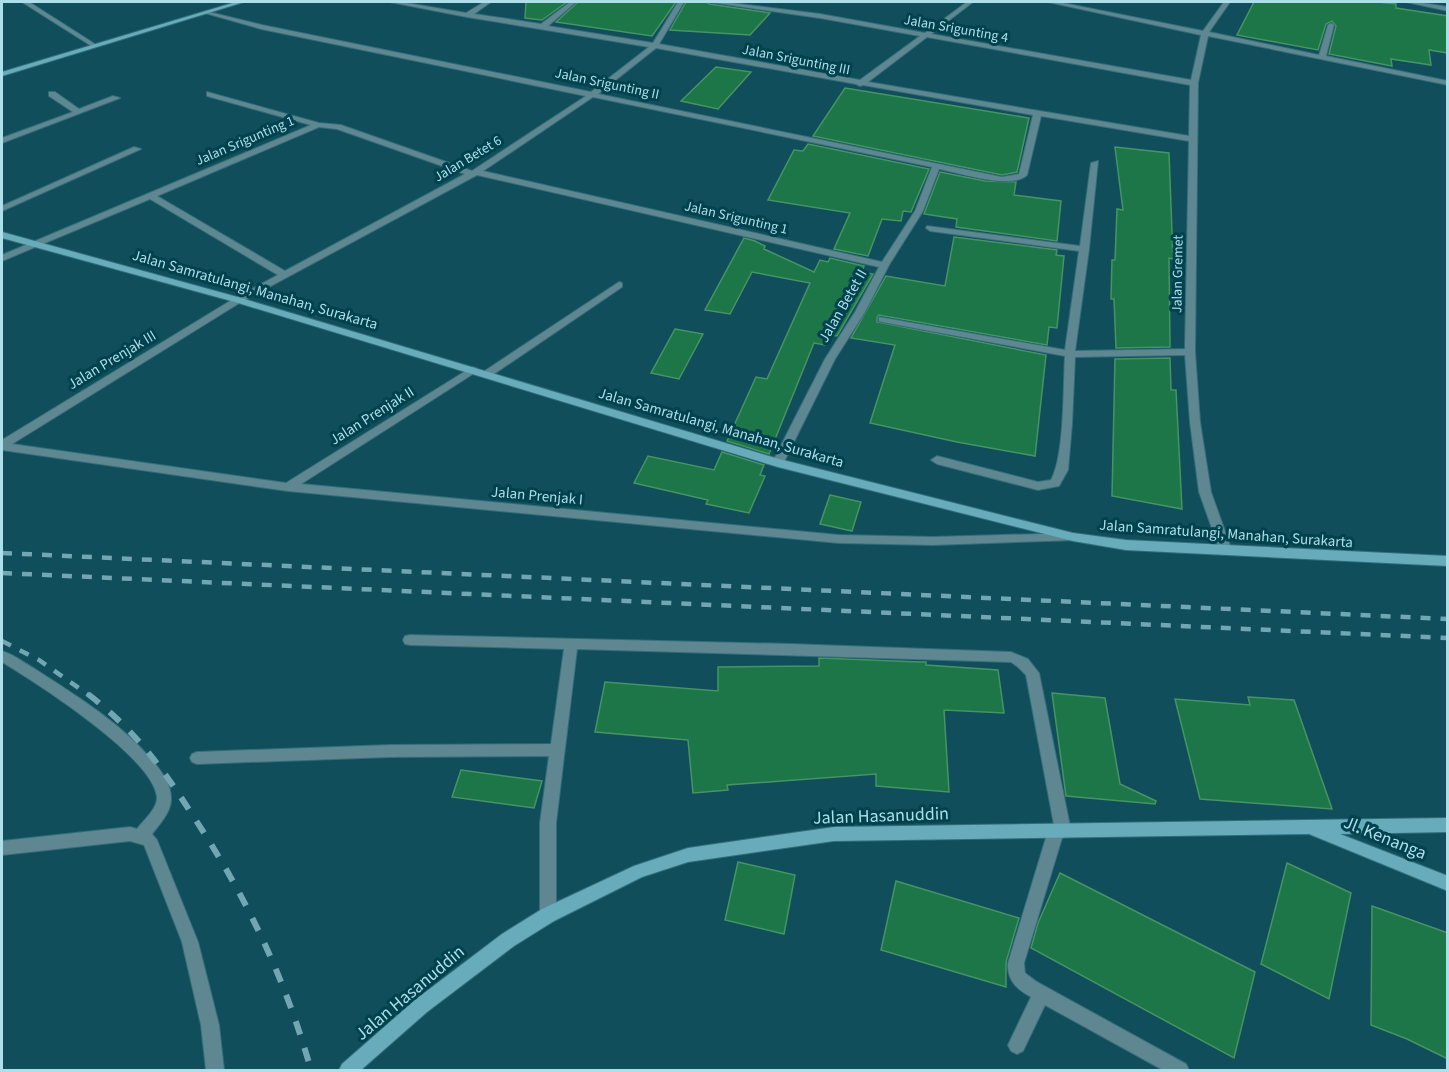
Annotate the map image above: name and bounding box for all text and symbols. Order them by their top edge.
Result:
street label: Jalan Srigunting 4 [902,10,1010,48]
street label: Jalan Srigunting III [740,40,852,80]
street label: Jalan Srigunting II [553,63,661,105]
street label: Jalan Srigunting 1 [192,111,298,171]
street label: Jalan Betet 6 [430,131,506,187]
street label: Jalan Srigunting 1 [682,196,790,240]
street label: Jalan Gremet [1167,234,1189,313]
street label: Jalan Samratulangi, Manahan, Surakarta [130,245,380,335]
street label: Jalan Betet II [814,265,872,347]
street label: Jalan Prenjak III [64,325,160,395]
street label: Jalan Prenjak II [326,382,418,450]
street label: Jalan Samratulangi, Manahan, Surakarta [596,383,846,473]
street label: Jalan Prenjak I [490,482,584,510]
street label: Jalan Samratulangi, Manahan, Surakarta [1098,515,1354,553]
street label: Jalan Hasanuddin [813,801,949,831]
street label: Jl. Kenanga [1340,810,1430,866]
street label: Jalan Hasanuddin [350,940,470,1046]

